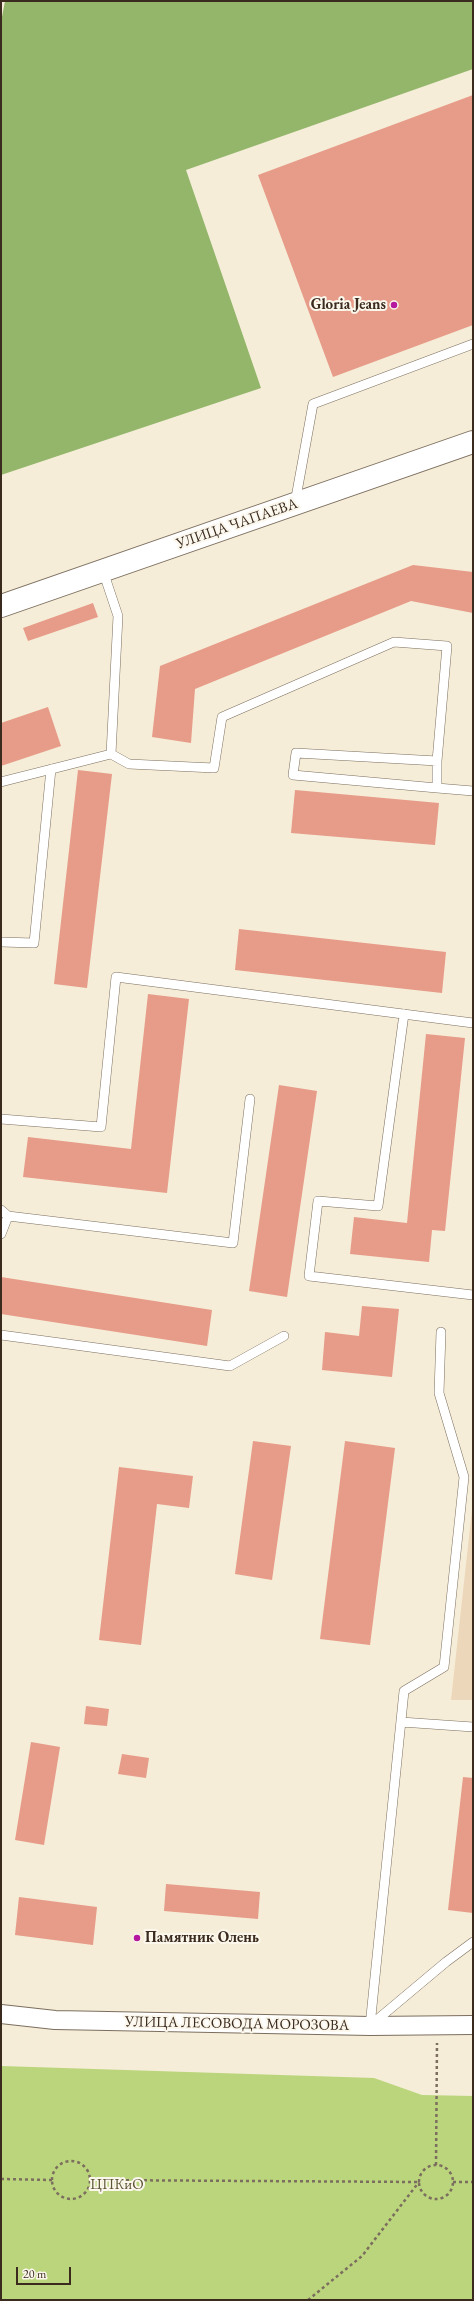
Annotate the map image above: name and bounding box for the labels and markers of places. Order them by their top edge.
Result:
place label: Gloria Jeans [311,296,386,314]
marker: Gloria Jeans [389,300,399,310]
place label: Памятник Олень [145,1929,259,1947]
marker: Памятник Олень [132,1933,142,1943]

